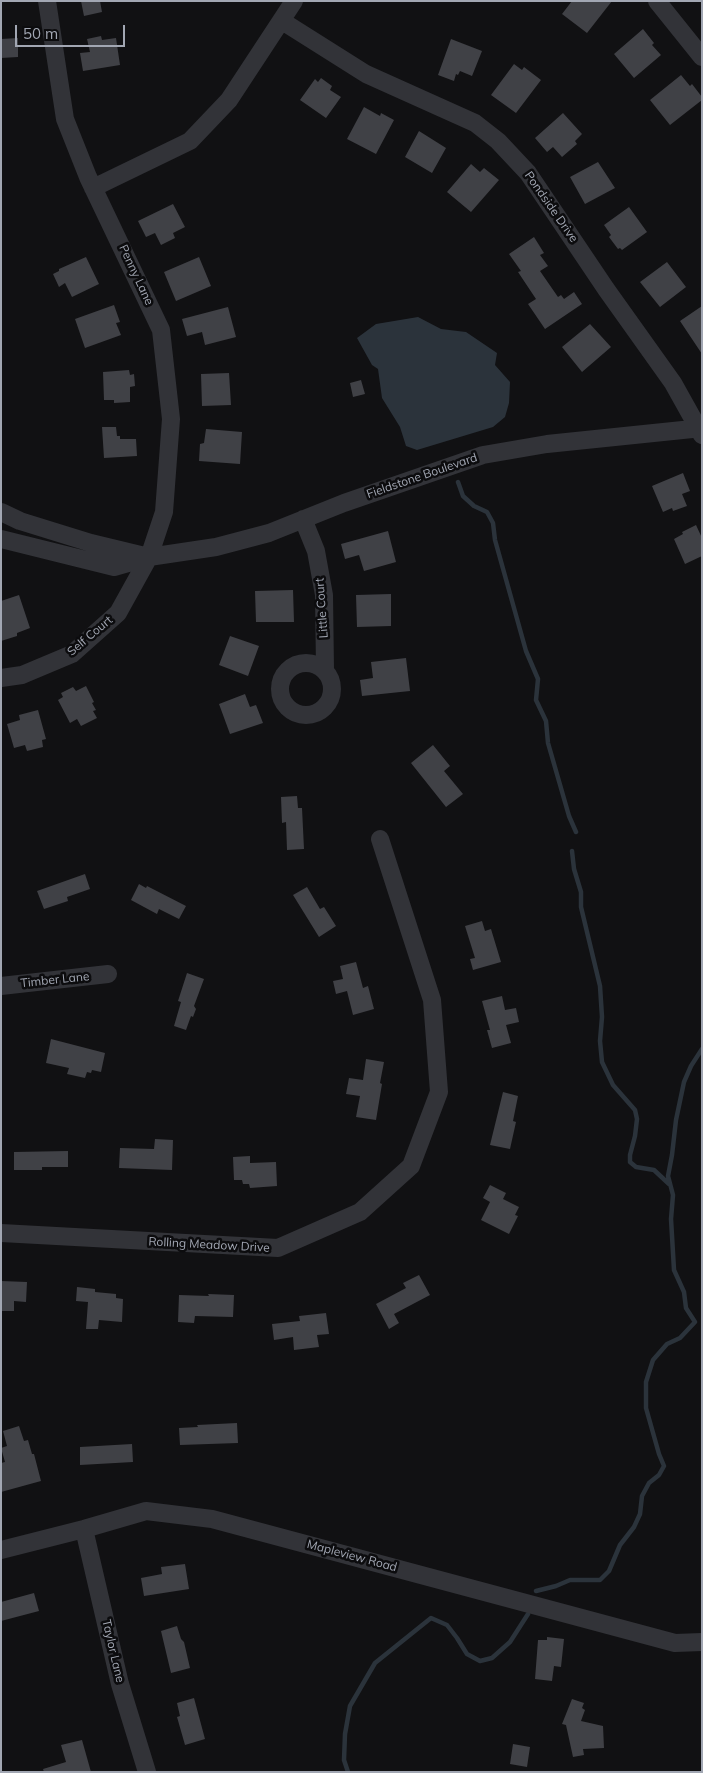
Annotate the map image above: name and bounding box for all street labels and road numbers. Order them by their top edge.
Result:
street label: Pondside Drive [521,169,581,245]
street label: Penny Lane [116,243,156,307]
street label: Fieldstone Boulevard [365,450,479,502]
street label: Little Court [313,577,331,639]
street label: Self Court [65,613,115,659]
street label: Timber Lane [20,969,90,991]
street label: Rolling Meadow Drive [148,1235,270,1255]
street label: Mapleview Road [305,1537,399,1575]
street label: Taylor Lane [99,1618,127,1684]

